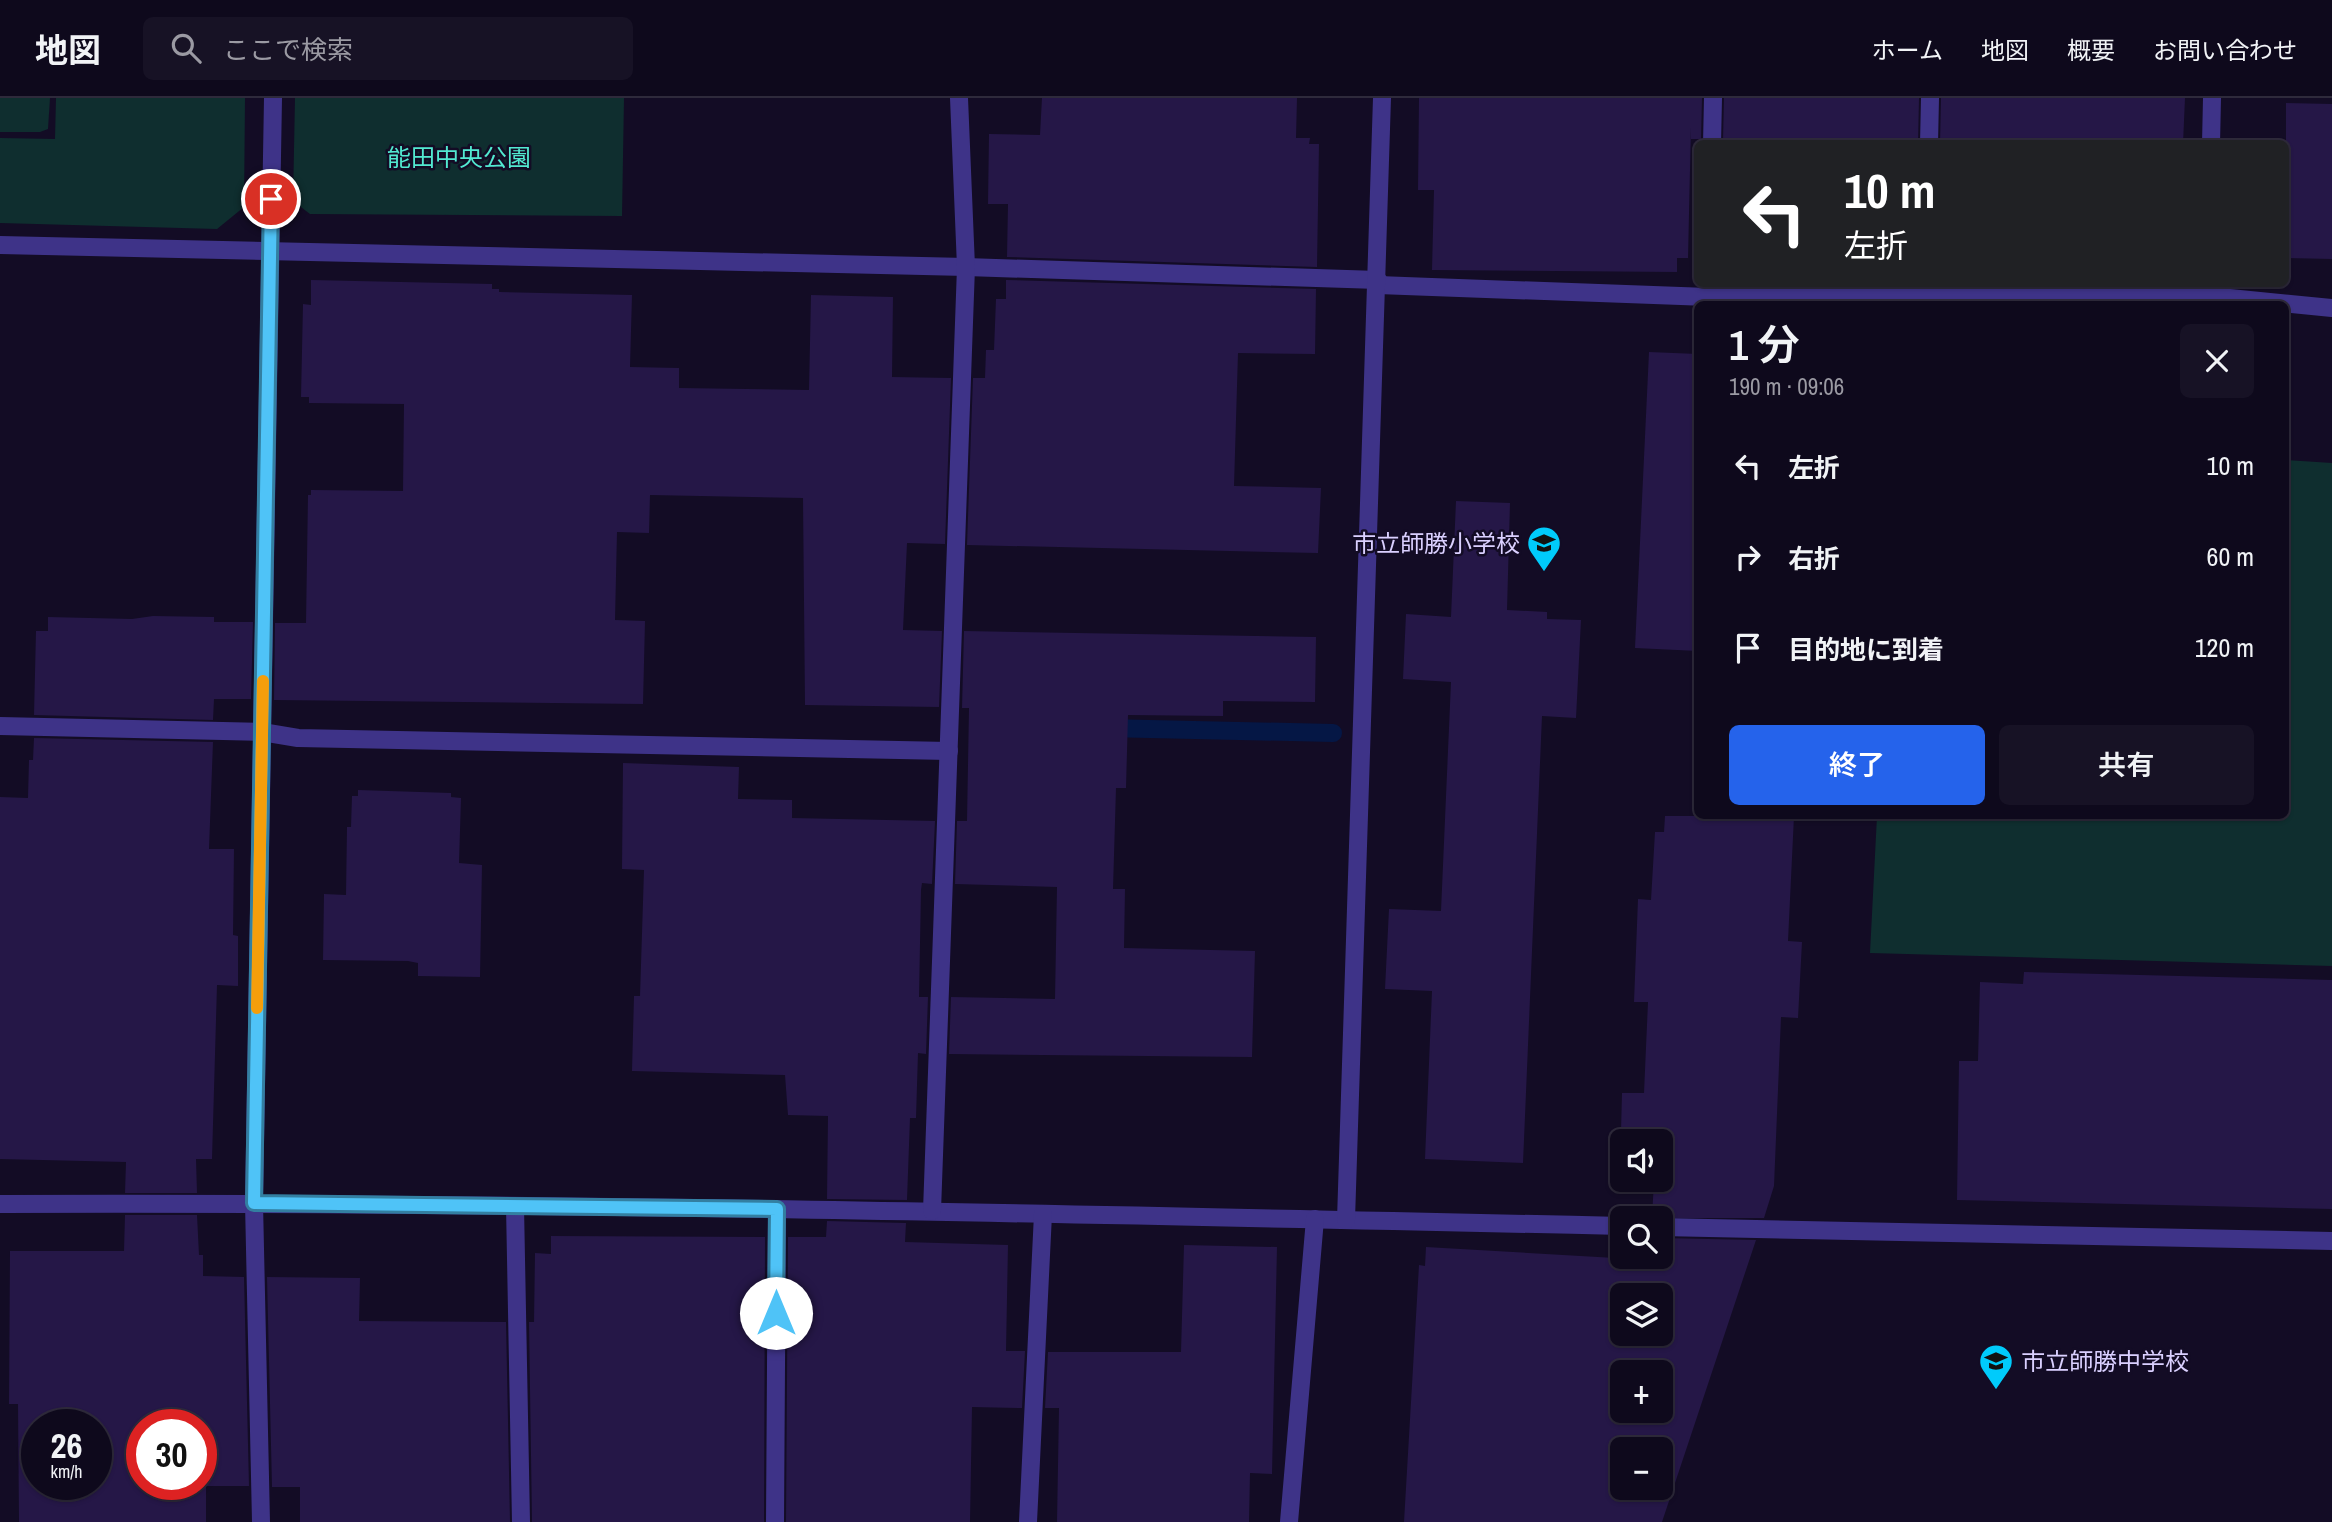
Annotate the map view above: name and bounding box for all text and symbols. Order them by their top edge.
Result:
search box [143,17,633,80]
text: 地図 [35,28,101,72]
icon: search [167,29,205,67]
text: ここで検索 [223,32,353,67]
text: ホーム [1872,34,1943,66]
text: 地図 [1981,34,2029,66]
text: 概要 [2067,34,2115,66]
text: お問い合わせ [2153,34,2297,66]
park label: 能田中央公園 [387,141,531,173]
text: 10 m [1844,157,1936,223]
icon: left [1729,168,1820,259]
pin [241,169,301,229]
icon: arrive [252,180,290,218]
text: 左折 [1844,224,1908,267]
text: 1 分 [1729,317,1800,373]
button: close [2180,324,2254,398]
text: 190 m · 09:06 [1729,371,1844,402]
icon: left [1729,447,1767,485]
text: 10 m [2207,448,2254,483]
text: 左折 [1788,450,1840,485]
school or university icon: 市立師勝小学校 [1525,524,1563,573]
place label: 市立師勝小学校 [1352,527,1520,559]
icon: right [1729,538,1767,576]
text: 60 m [2207,539,2254,574]
text: 右折 [1788,541,1840,576]
icon: arrive [1729,629,1767,667]
text: 120 m [2195,630,2254,665]
text: 目的地に到着 [1788,632,1944,667]
button: 終了 [1729,725,1985,805]
button: 共有 [1999,725,2254,805]
map controls [1610,1129,1673,1500]
button: sound [1610,1129,1673,1192]
button: search [1610,1206,1673,1269]
position arrow [739,1276,813,1350]
button: layers [1610,1283,1673,1346]
school or university icon: 市立師勝中学校 [1977,1342,2015,1391]
place label: 市立師勝中学校 [2021,1345,2189,1377]
button: + [1610,1360,1673,1423]
speed limit sign: 30 [126,1409,217,1500]
text: 26 [51,1422,82,1469]
button: − [1610,1437,1673,1500]
text: km/h [51,1459,83,1484]

